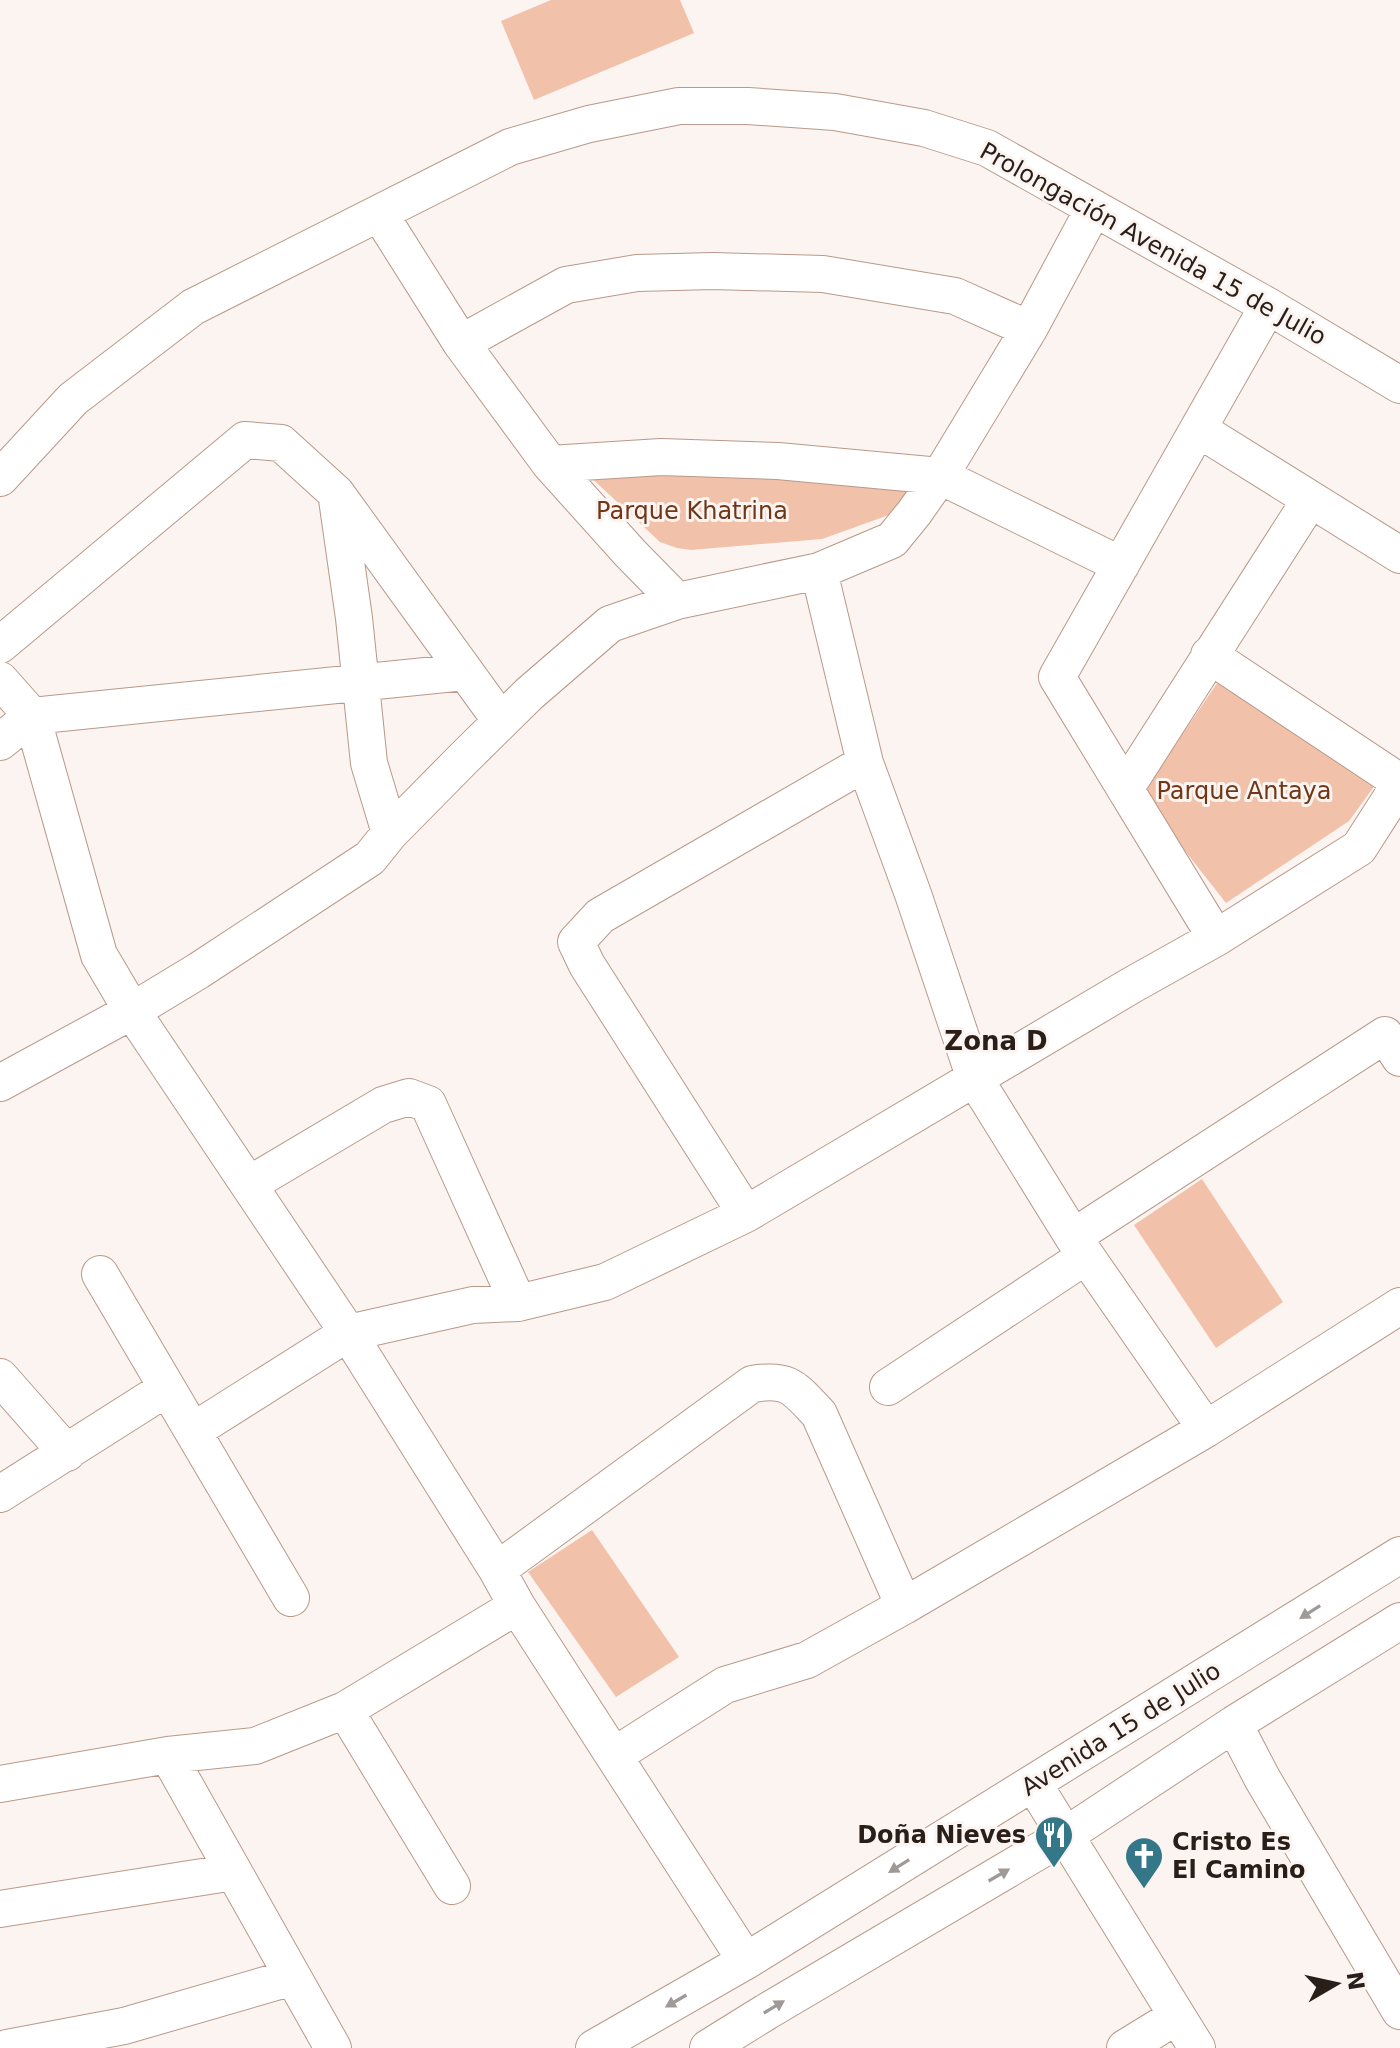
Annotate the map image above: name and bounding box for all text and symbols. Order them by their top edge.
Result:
street label: Prolongación Avenida 15 de Julio [975,137,1331,351]
park label: Parque Khatrina [596,497,788,525]
park label: Parque Antaya [1156,777,1332,805]
district label: Zona D [944,1026,1048,1056]
one-way arrow [1299,1604,1321,1618]
street label: Avenida 15 de Julio [1016,1656,1226,1802]
restaurant icon: Doña Nieves [1033,1814,1075,1869]
place label: Doña Nieves [857,1821,1026,1849]
place label: Cristo Es El Camino [1172,1828,1306,1884]
church icon: Cristo Es El Camino [1123,1835,1165,1890]
one-way arrow [888,1859,909,1874]
one-way arrow [988,1868,1010,1882]
north arrow [1296,1944,1376,2024]
text: N [1341,1970,1369,1992]
one-way arrow [665,1994,687,2008]
one-way arrow [763,2000,786,2014]

